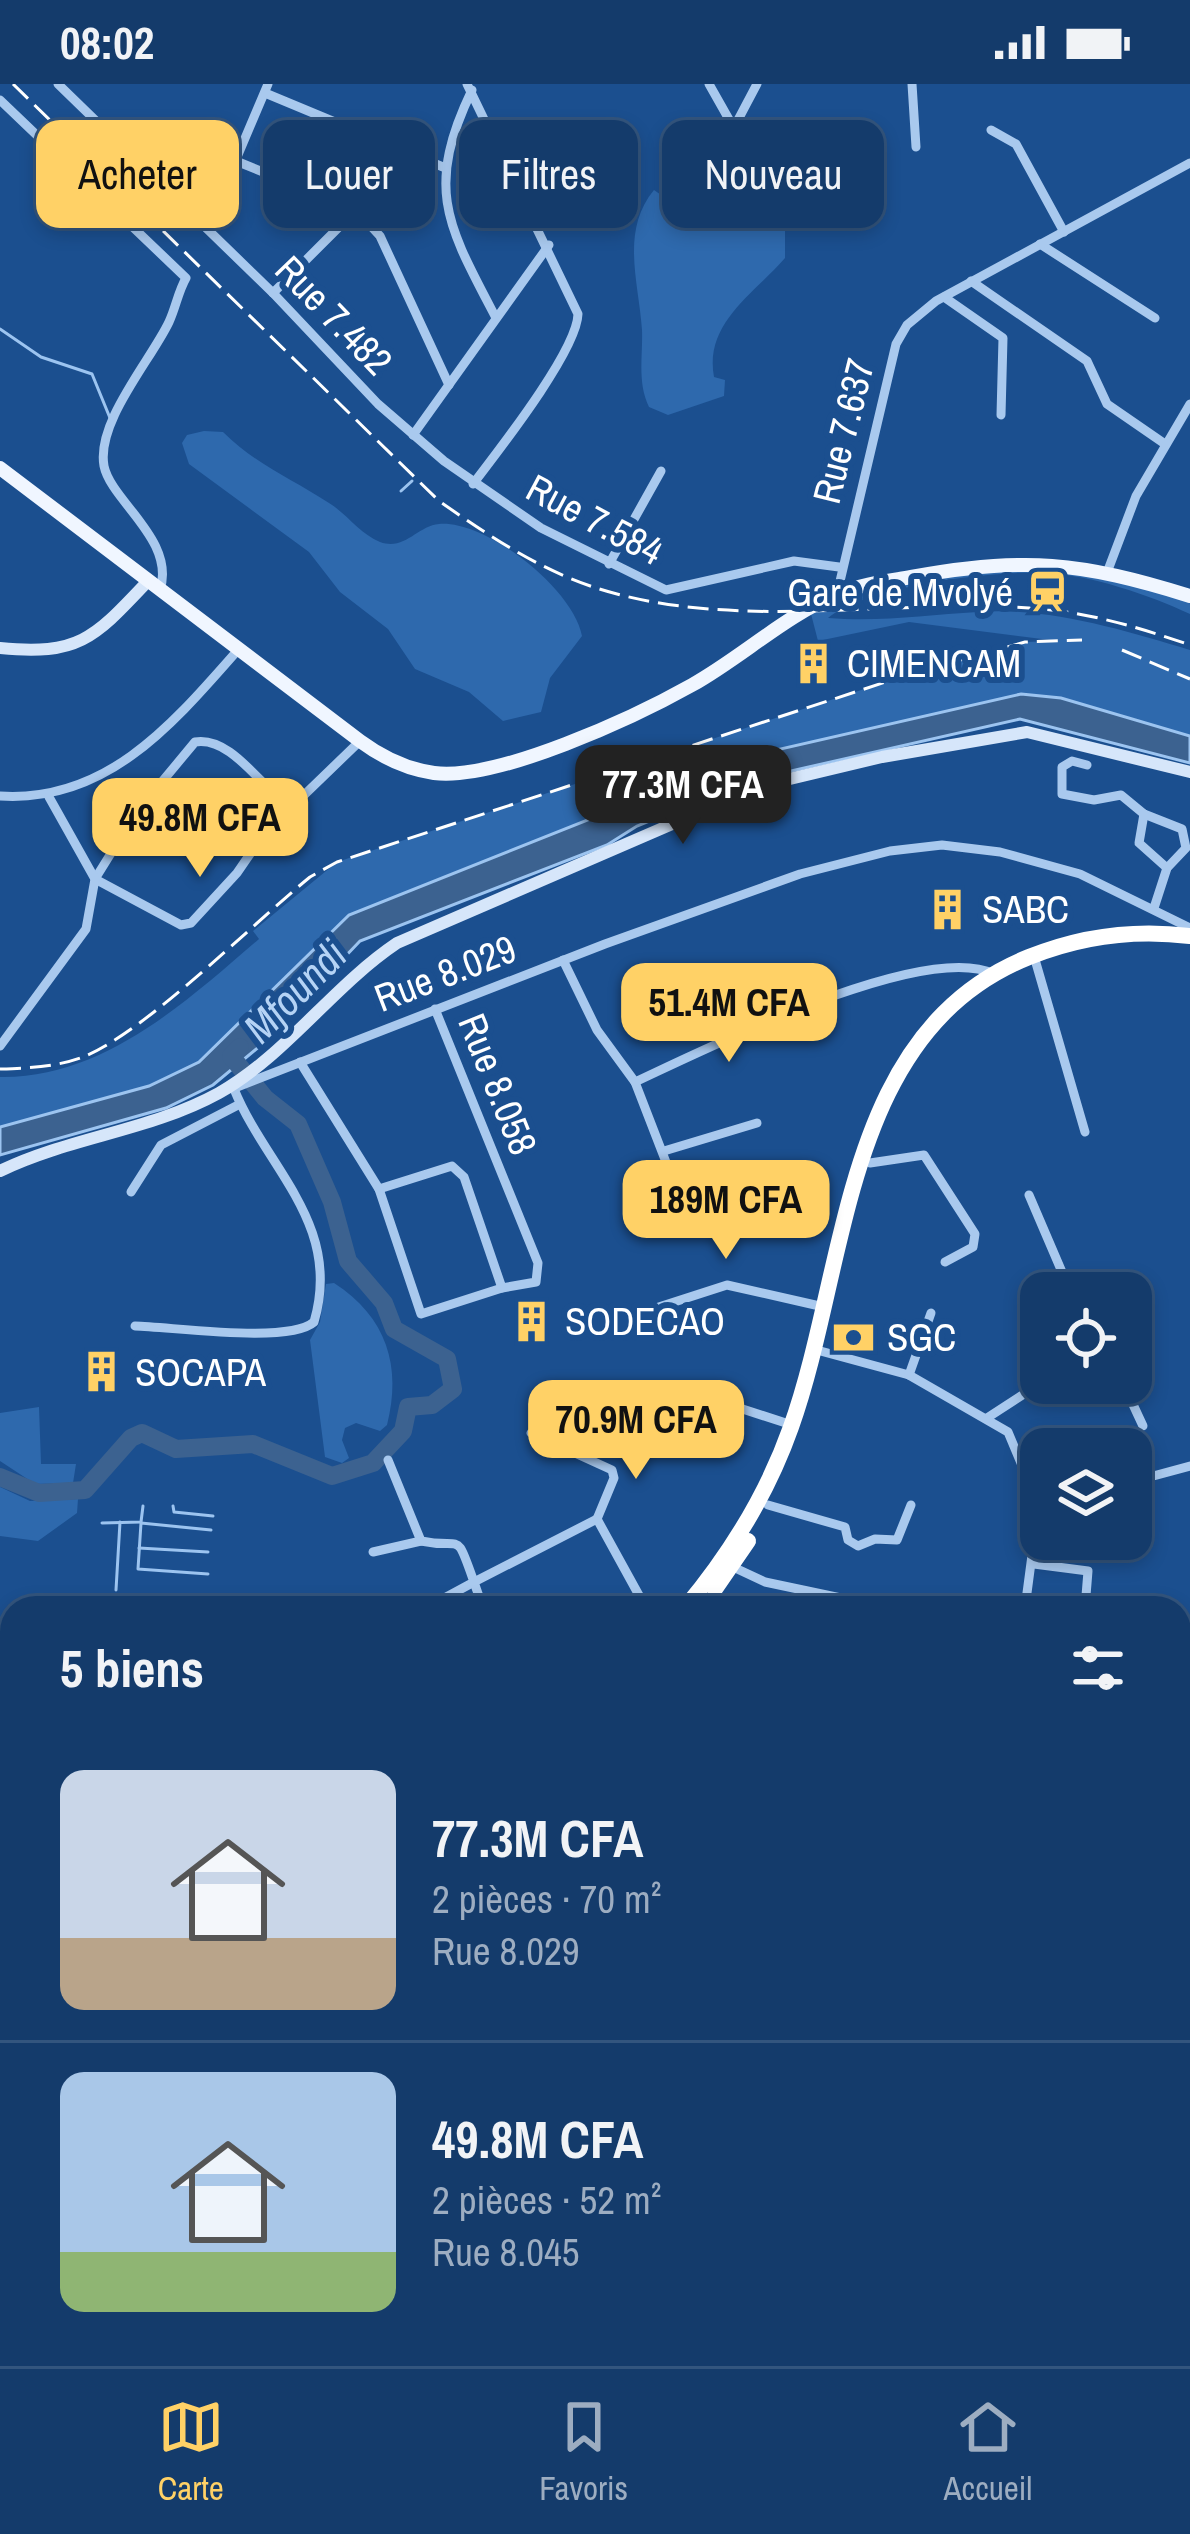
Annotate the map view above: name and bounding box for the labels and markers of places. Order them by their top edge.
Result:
place label: Gare de Mvolyé [787,566,1013,618]
station icon: Gare de Mvolyé [1024,569,1070,615]
place label: CIMENCAM [847,637,1021,689]
building icon: CIMENCAM [790,640,836,686]
pin: 77.3M CFA [546,745,820,847]
pin: 49.8M CFA [63,778,337,880]
place label: SABC [982,883,1069,935]
building icon: SABC [925,886,971,932]
pin: 51.4M CFA [592,963,866,1065]
pin: 189M CFA [602,1160,850,1262]
place label: SODECAO [565,1295,725,1347]
building icon: SODECAO [508,1298,554,1344]
place label: SGC [887,1311,956,1363]
bank icon: SGC [830,1314,876,1360]
place label: SOCAPA [135,1346,267,1398]
building icon: SOCAPA [78,1349,124,1395]
pin: 70.9M CFA [499,1380,773,1482]

